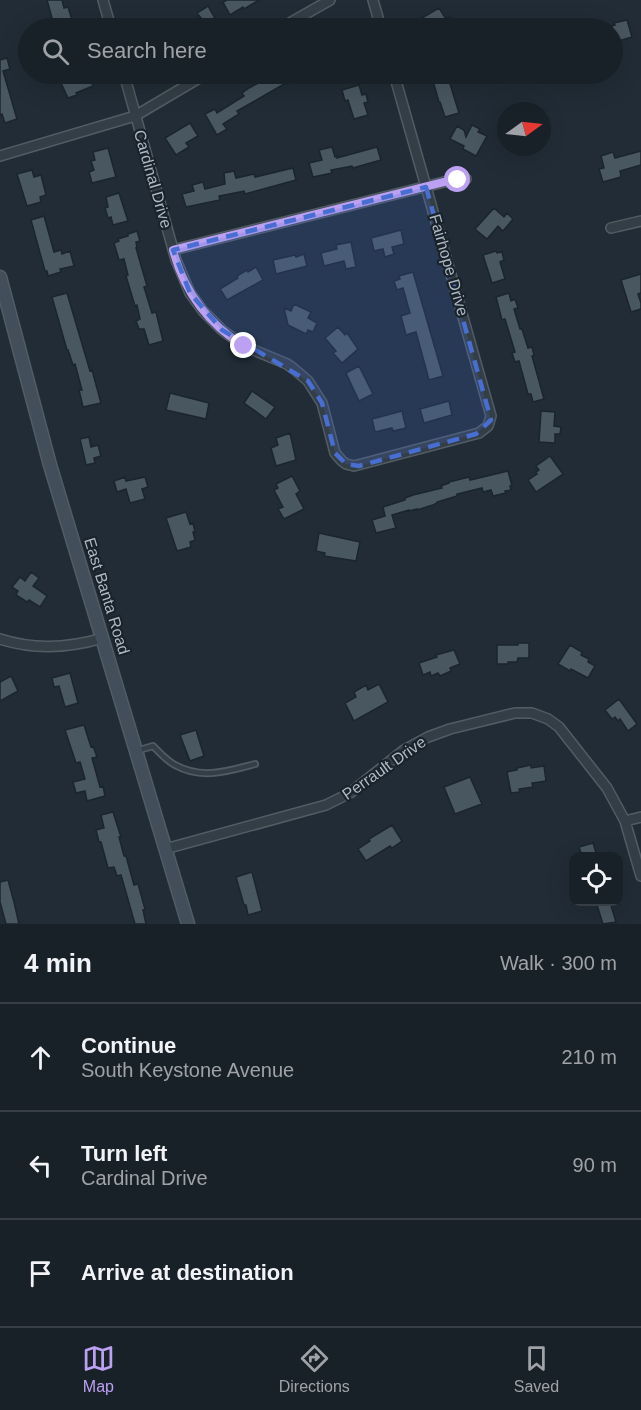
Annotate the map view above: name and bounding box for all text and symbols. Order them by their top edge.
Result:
search box [18,18,623,84]
icon: search [39,35,72,68]
text: Search here [87,38,207,63]
north arrow [497,102,551,156]
street label: Cardinal Drive [131,128,175,230]
route start [444,166,470,192]
street label: Fairhope Drive [426,212,472,318]
route end [230,332,256,358]
street label: East Banta Road [81,536,133,656]
street label: Perrault Drive [339,733,429,803]
map controls [569,852,623,906]
button: locate [569,852,623,906]
text: 4 min [24,948,92,978]
text: Walk · 300 m [500,952,617,974]
text: Continue [81,1033,176,1058]
icon: ahead [24,1041,57,1074]
text: 210 m [561,1046,617,1068]
text: South Keystone Avenue [81,1059,294,1081]
text: Turn left [81,1141,167,1166]
icon: left [24,1149,57,1182]
text: 90 m [573,1154,617,1176]
text: Cardinal Drive [81,1167,208,1189]
icon: arrive [24,1257,57,1290]
text: Arrive at destination [81,1260,294,1285]
tab: Map [82,1342,115,1396]
tab: Directions [279,1342,350,1396]
tab: Saved [514,1342,559,1396]

